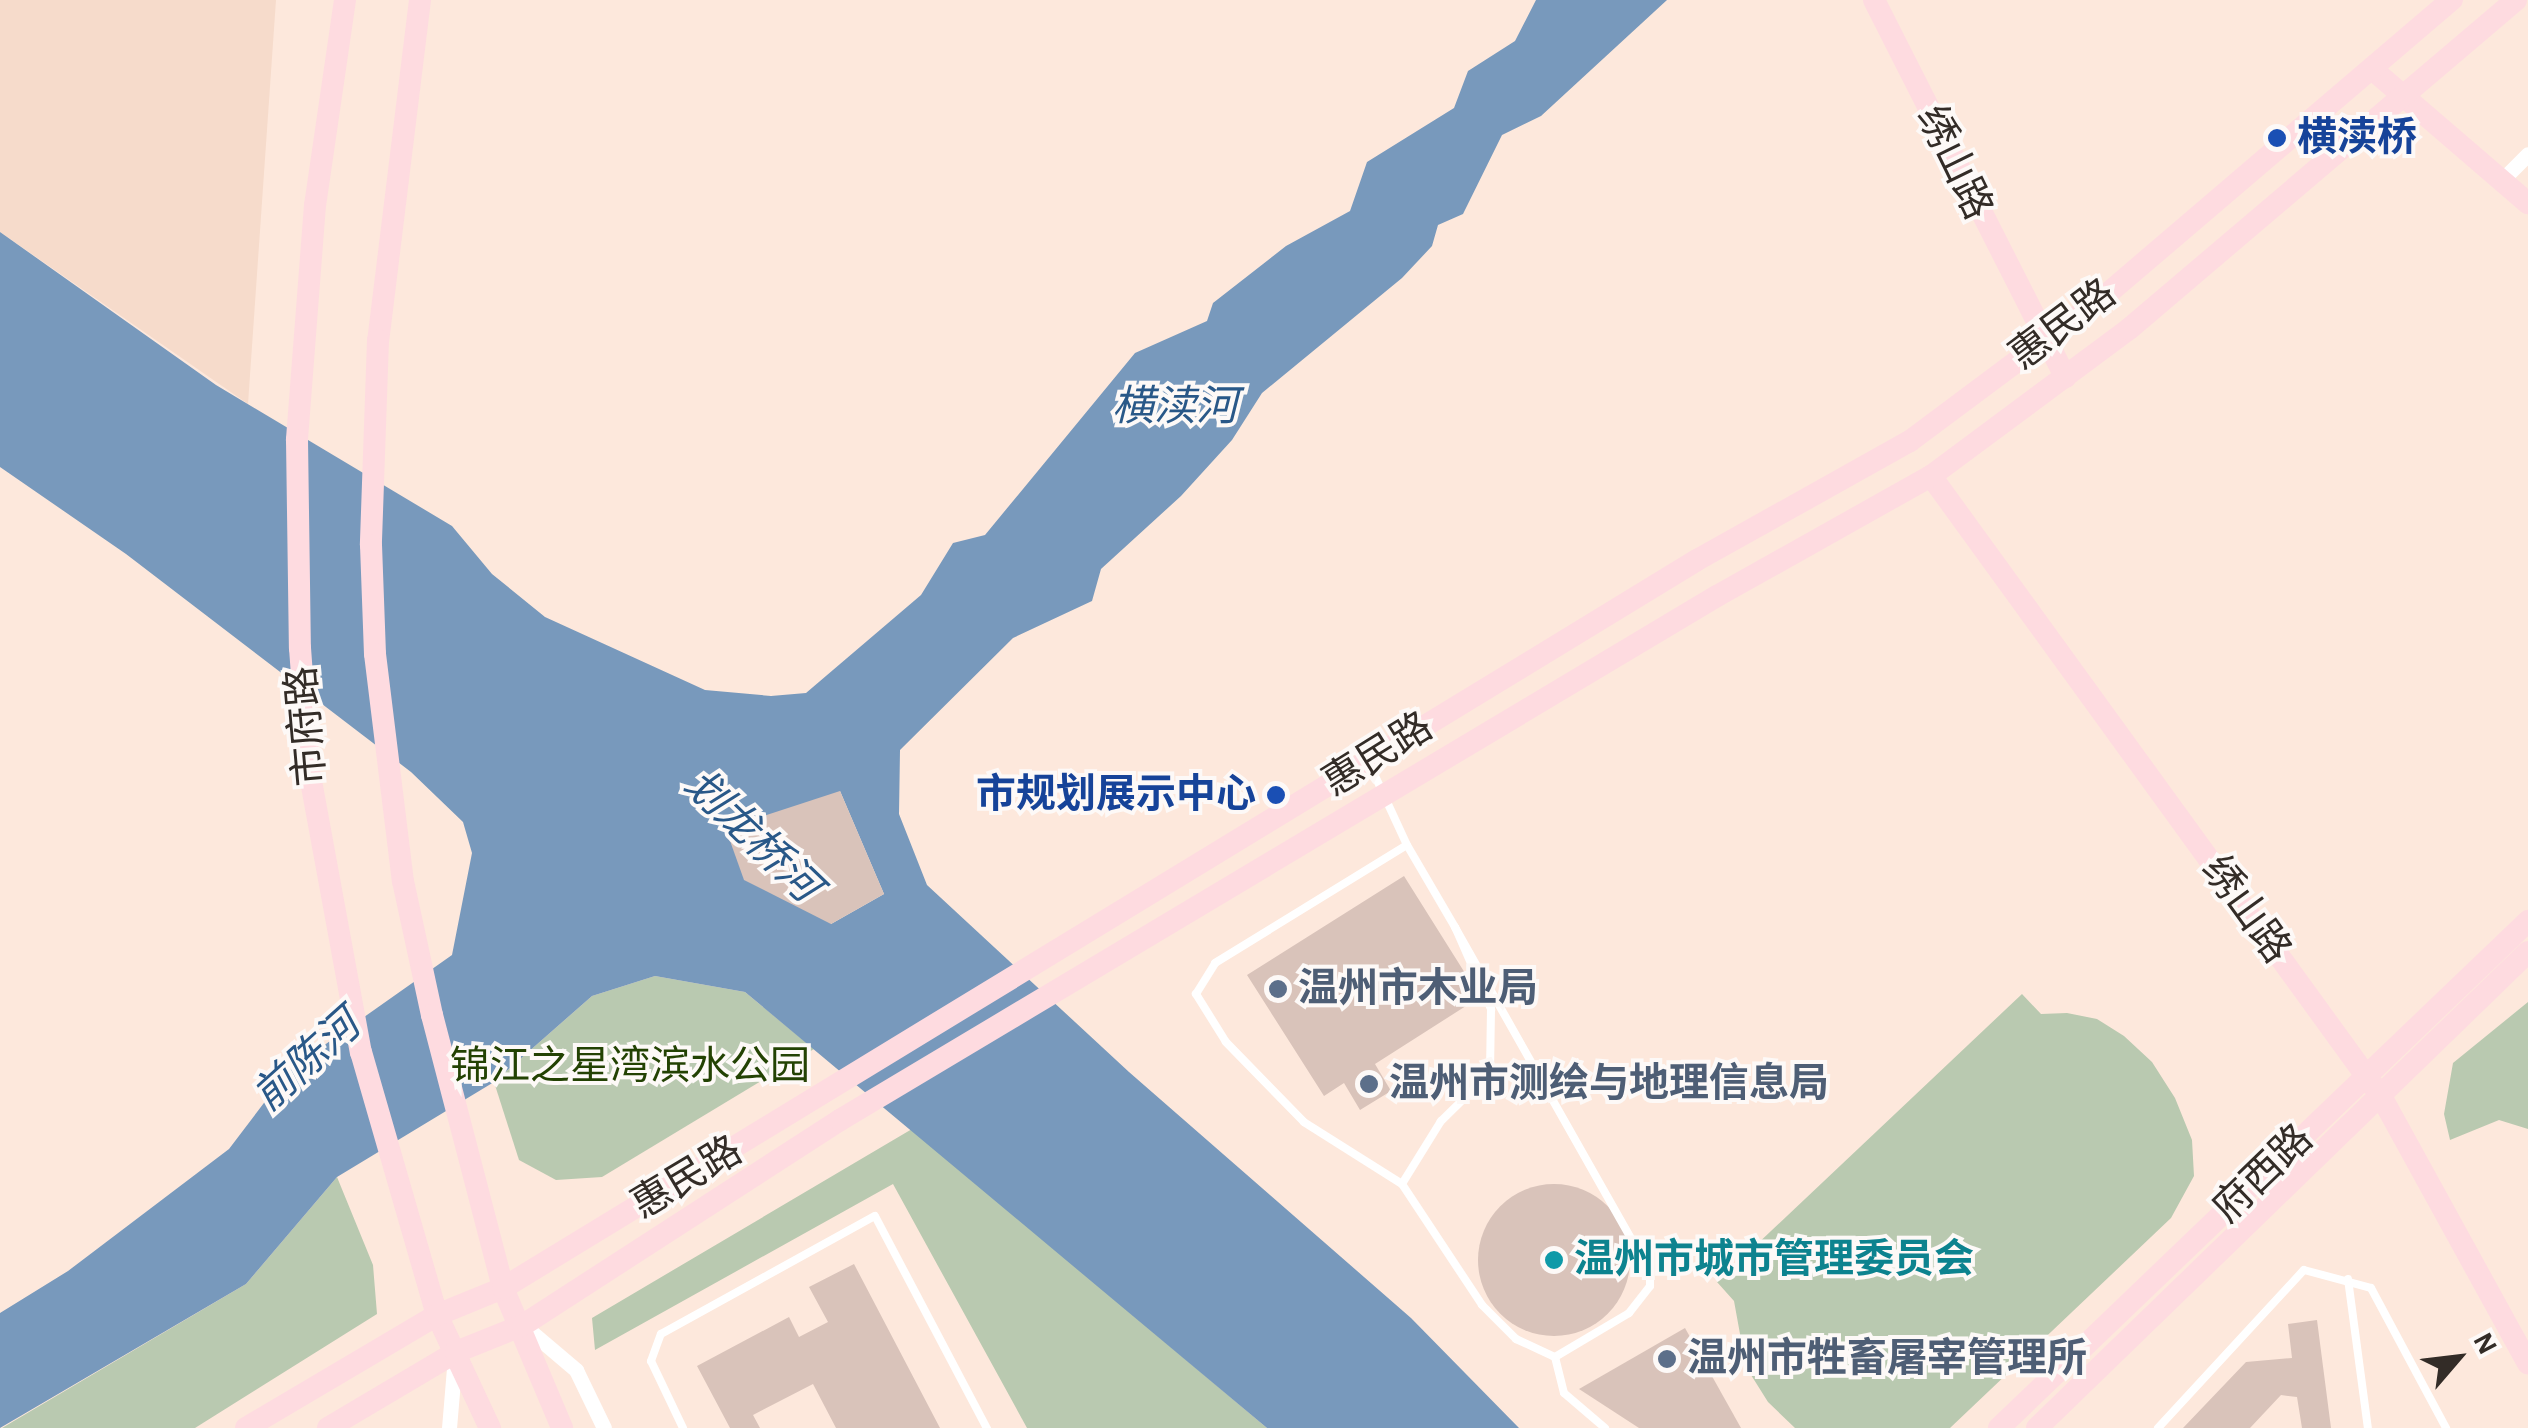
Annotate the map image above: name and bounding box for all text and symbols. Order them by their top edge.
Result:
street label: 绣山路 [1906,99,2002,227]
place label: 横渎桥 [2297,114,2417,162]
marker: 横渎桥 [2266,127,2288,149]
street label: 惠民路 [2001,270,2125,380]
water label: 横渎河 [1112,382,1238,432]
street label: 市府路 [278,664,336,788]
street label: 惠民路 [1314,703,1442,807]
water label: 划龙桥河 [674,760,830,912]
place label: 市规划展示中心 [976,771,1256,819]
marker: 市规划展示中心 [1265,784,1287,806]
street label: 绣山路 [2191,847,2301,973]
place label: 温州市木业局 [1298,965,1538,1013]
marker: 温州市木业局 [1267,978,1289,1000]
water label: 前陈河 [243,1000,371,1122]
park label: 锦江之星湾滨水公园 [450,1043,810,1091]
place label: 温州市测绘与地理信息局 [1389,1060,1829,1108]
marker: 温州市测绘与地理信息局 [1358,1073,1380,1095]
street label: 府西路 [2203,1115,2323,1233]
street label: 惠民路 [623,1127,751,1229]
place label: 温州市城市管理委员会 [1574,1236,1974,1284]
marker: 温州市城市管理委员会 [1543,1249,1565,1271]
north arrow [2408,1308,2508,1408]
text: N [2468,1329,2501,1359]
place label: 温州市牲畜屠宰管理所 [1687,1335,2087,1383]
marker: 温州市牲畜屠宰管理所 [1656,1348,1678,1370]

